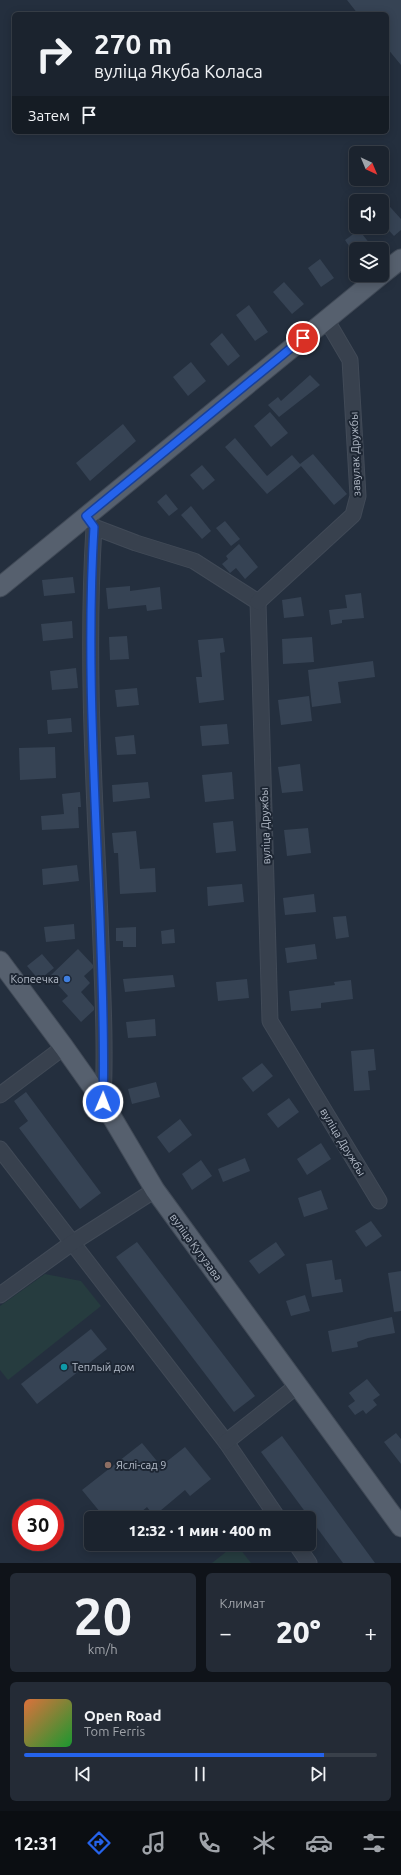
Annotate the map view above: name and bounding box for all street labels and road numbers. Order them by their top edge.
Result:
street label: завулак Дружбы [348,412,362,496]
street label: вуліца Дружбы [258,787,272,865]
street label: вуліца Дружбы [318,1106,368,1178]
street label: вуліца Кутузава [168,1211,224,1283]

